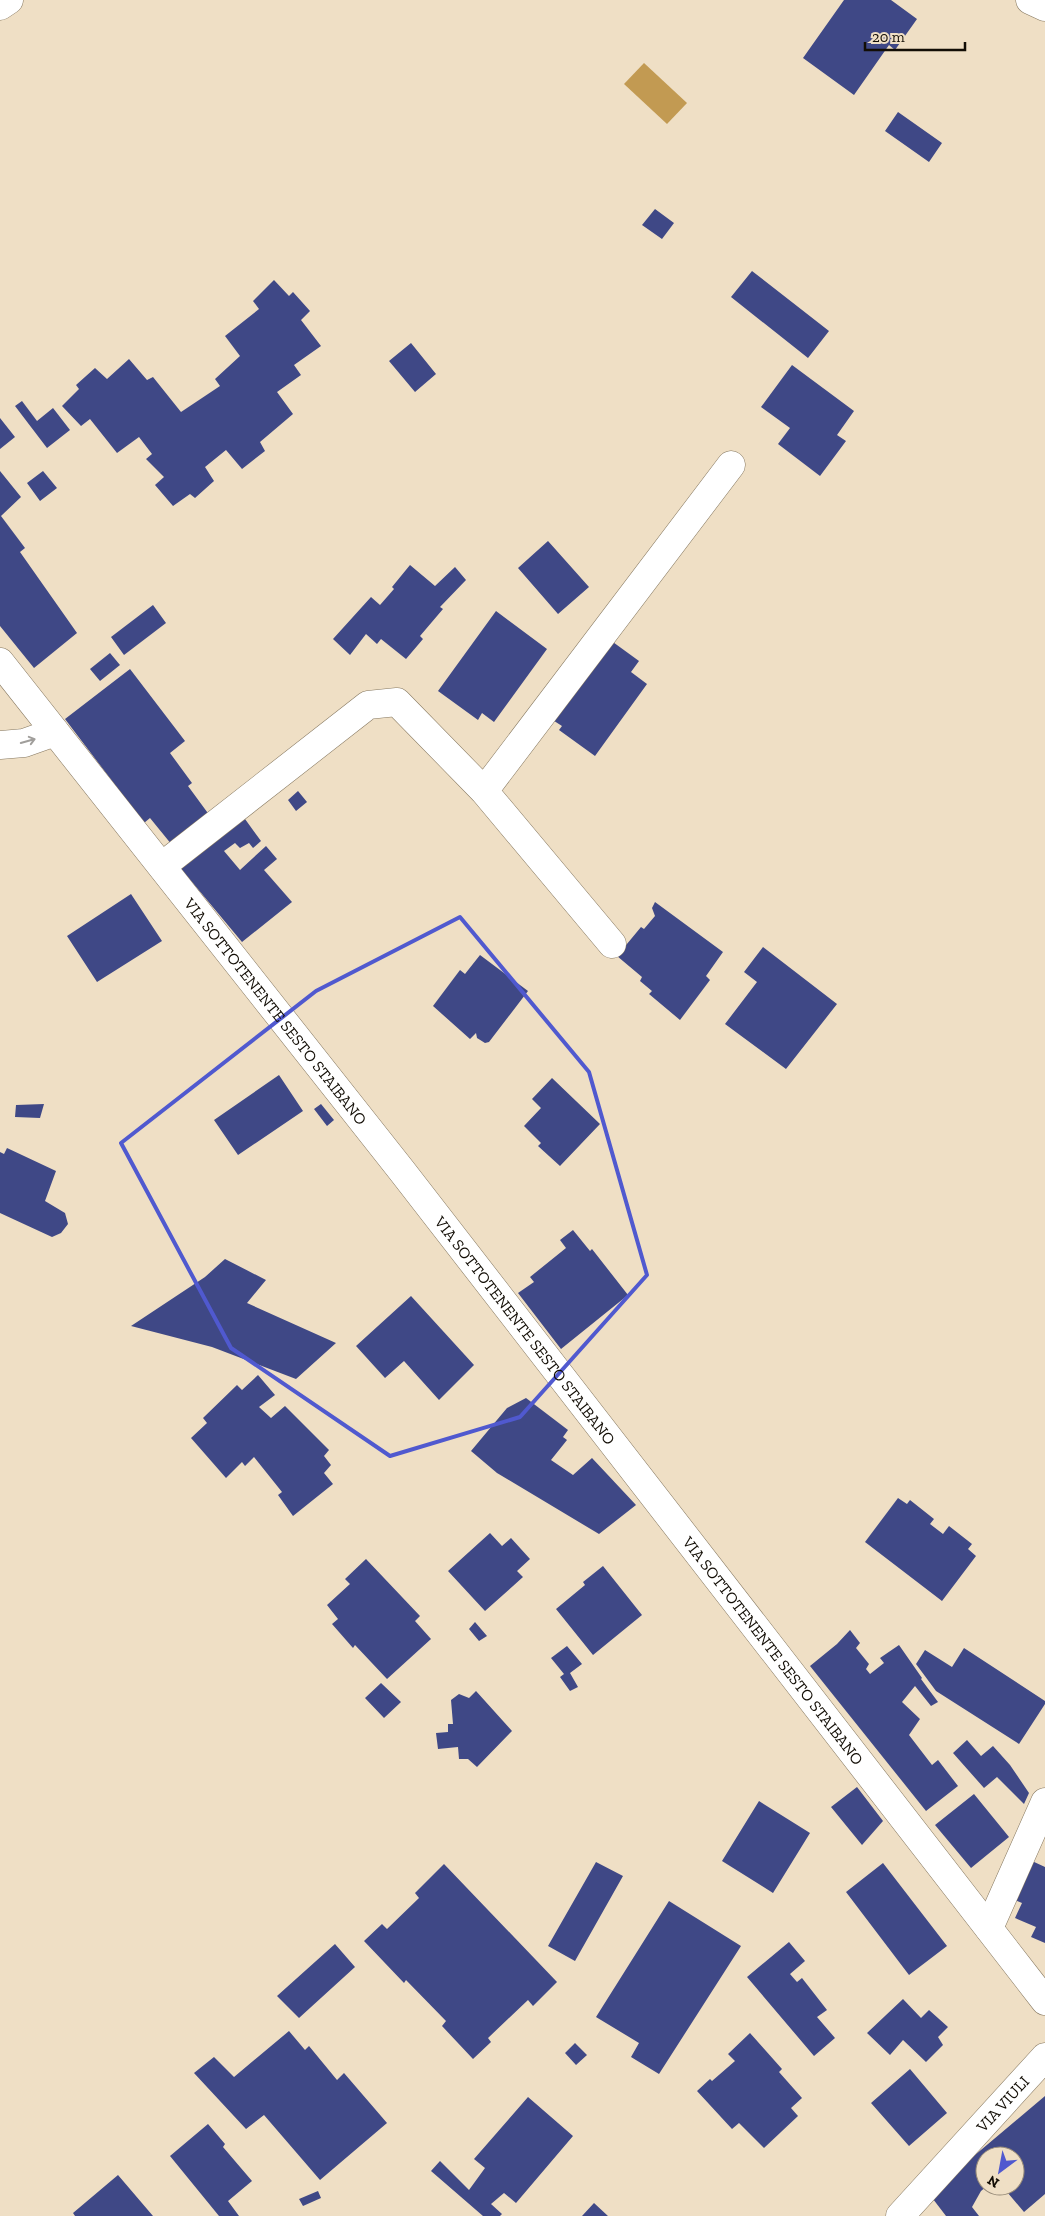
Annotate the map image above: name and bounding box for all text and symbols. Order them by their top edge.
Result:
scale bar [865,20,965,52]
text: 20 m [872,28,905,46]
one-way arrow [20,735,36,745]
street label: VIA SOTTOTENENTE SESTO STAIBANO [179,894,371,1129]
street label: VIA SOTTOTENENTE SESTO STAIBANO [430,1212,620,1449]
street label: VIA SOTTOTENENTE SESTO STAIBANO [678,1532,868,1769]
street label: VIA VIULI [972,2072,1033,2137]
north arrow [975,2146,1025,2196]
text: N [984,2171,1002,2192]

